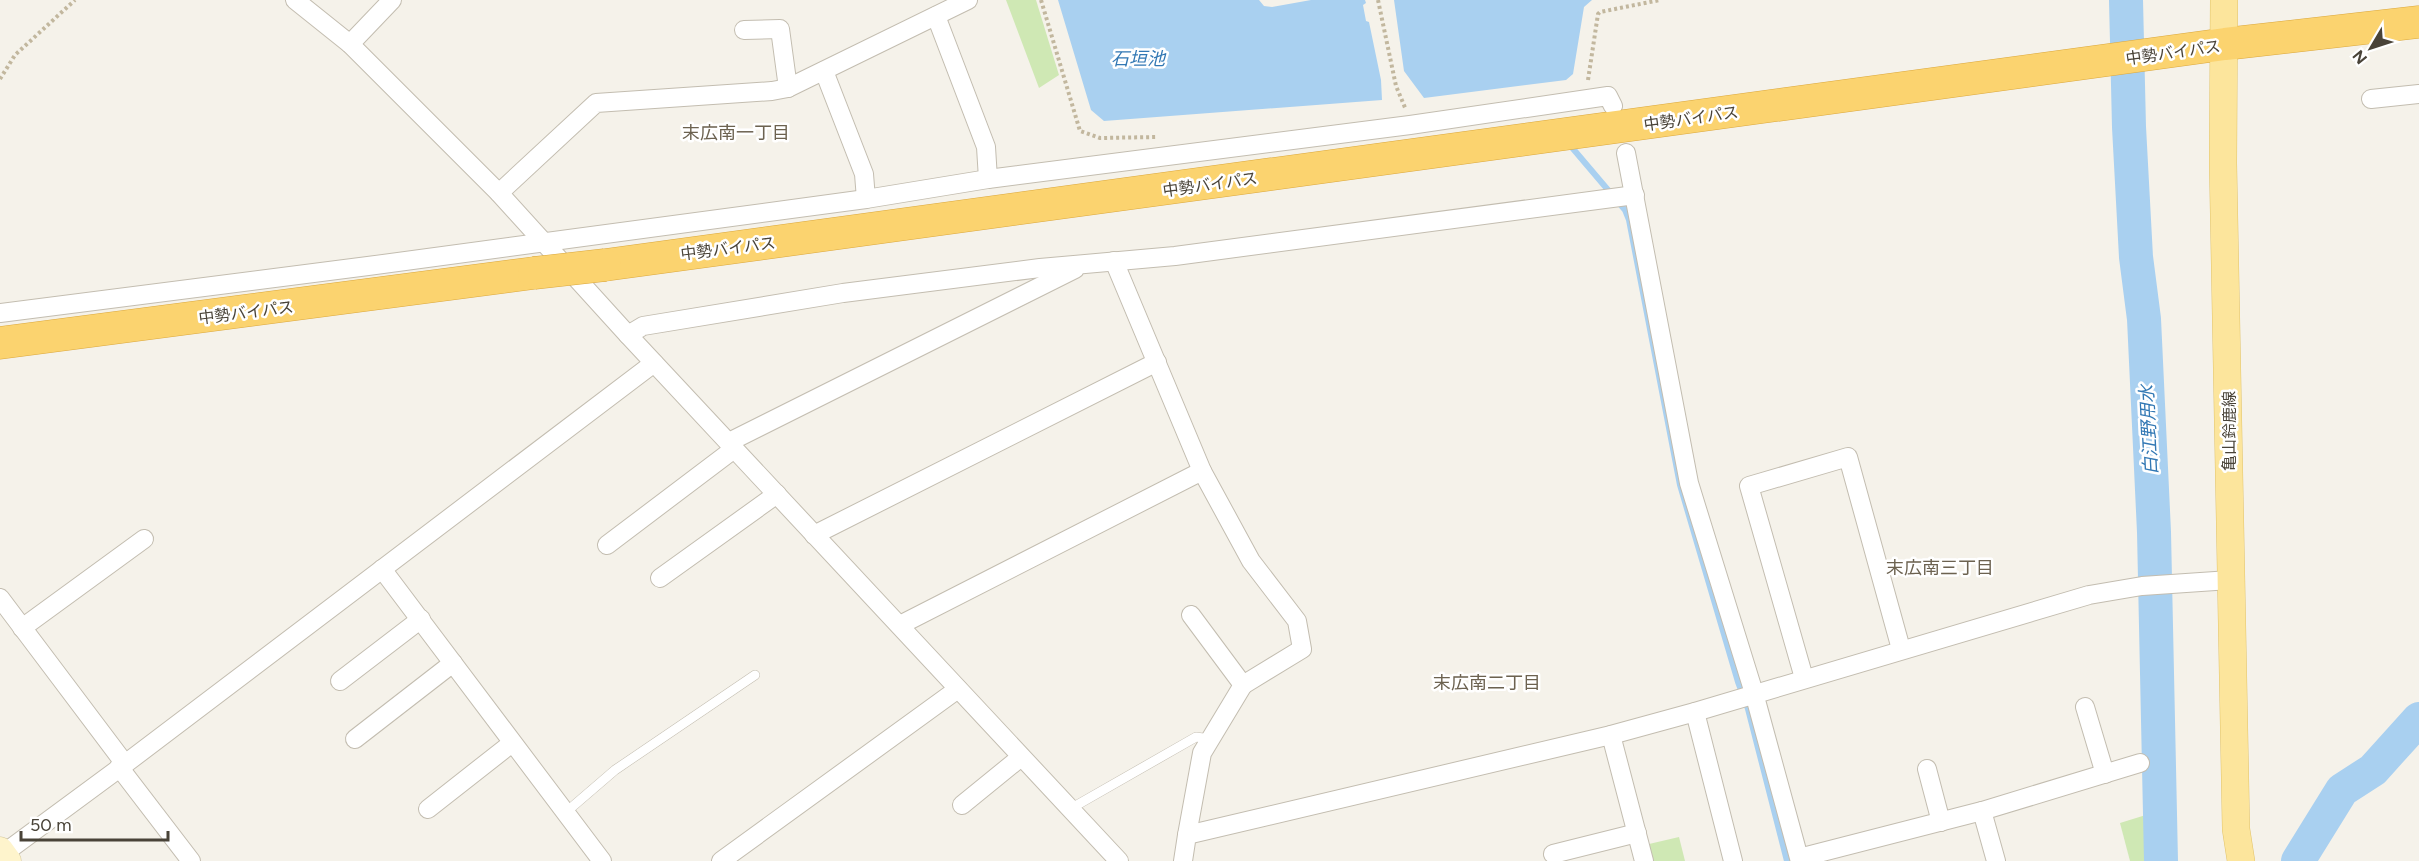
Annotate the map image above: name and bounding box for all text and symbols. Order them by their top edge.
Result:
north arrow [2341,18,2401,78]
street label: 中勢バイパス [2124,36,2222,69]
text: N [2348,46,2371,68]
water label: 石垣池 [1111,48,1167,70]
street label: 中勢バイパス [1642,102,1740,135]
district label: 末広南一丁目 [682,122,790,144]
street label: 中勢バイパス [1161,168,1259,201]
street label: 中勢バイパス [679,233,777,264]
street label: 中勢バイパス [197,297,295,328]
water label: 白江野用水 [2136,382,2162,476]
street label: 亀山鈴鹿線 [2220,391,2239,471]
district label: 末広南三丁目 [1886,557,1994,579]
district label: 末広南二丁目 [1433,672,1541,694]
scale bar [21,804,168,842]
text: 50 m [30,814,72,836]

